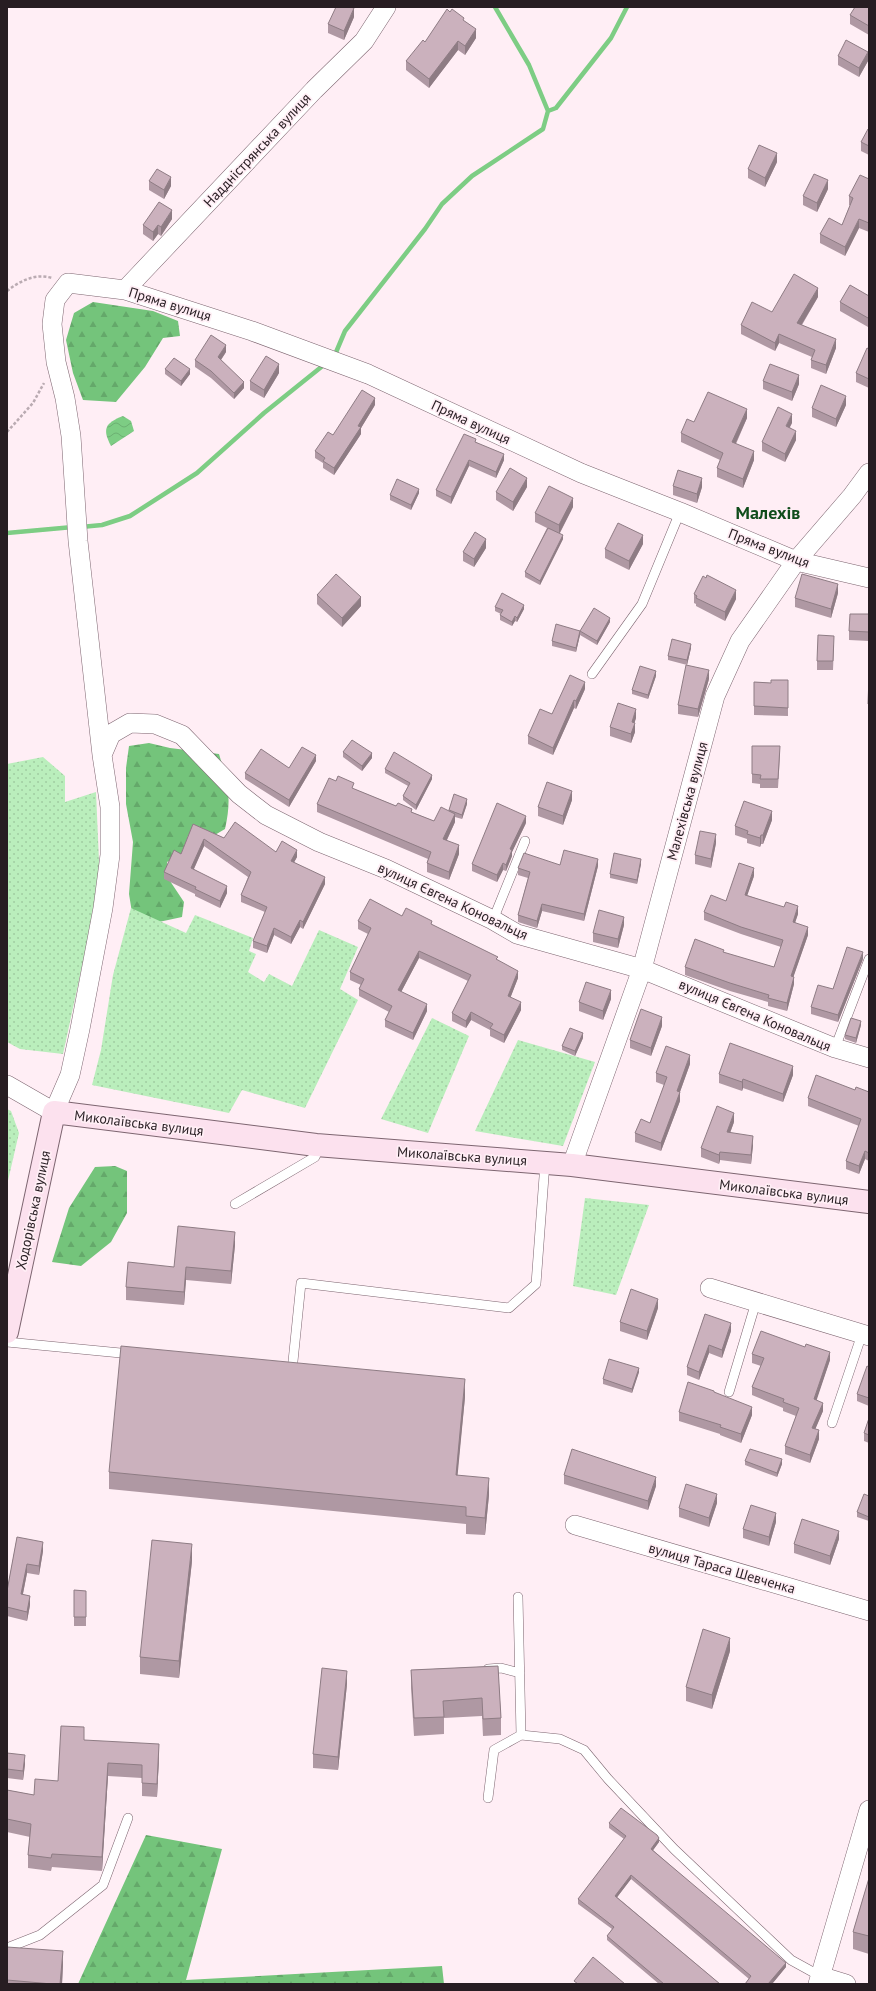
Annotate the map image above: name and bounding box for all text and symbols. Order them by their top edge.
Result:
street label: Наддністрянська вулиця [200,89,314,211]
street label: Пряма вулиця [126,283,214,325]
street label: Пряма вулиця [428,396,514,448]
district label: Малехів [736,501,800,524]
street label: Пряма вулиця [726,524,812,572]
street label: Малехівська вулиця [662,740,712,862]
street label: вулиця Євгена Коновальця [375,858,531,944]
street label: вулиця Євгена Коновальця [676,975,834,1055]
street label: Миколаївська вулиця [73,1106,205,1140]
street label: Миколаївська вулиця [397,1142,527,1170]
street label: Ходорівська вулиця [12,1149,54,1271]
street label: Миколаївська вулиця [718,1175,850,1209]
street label: вулиця Тараса Шевченка [647,1538,798,1598]

